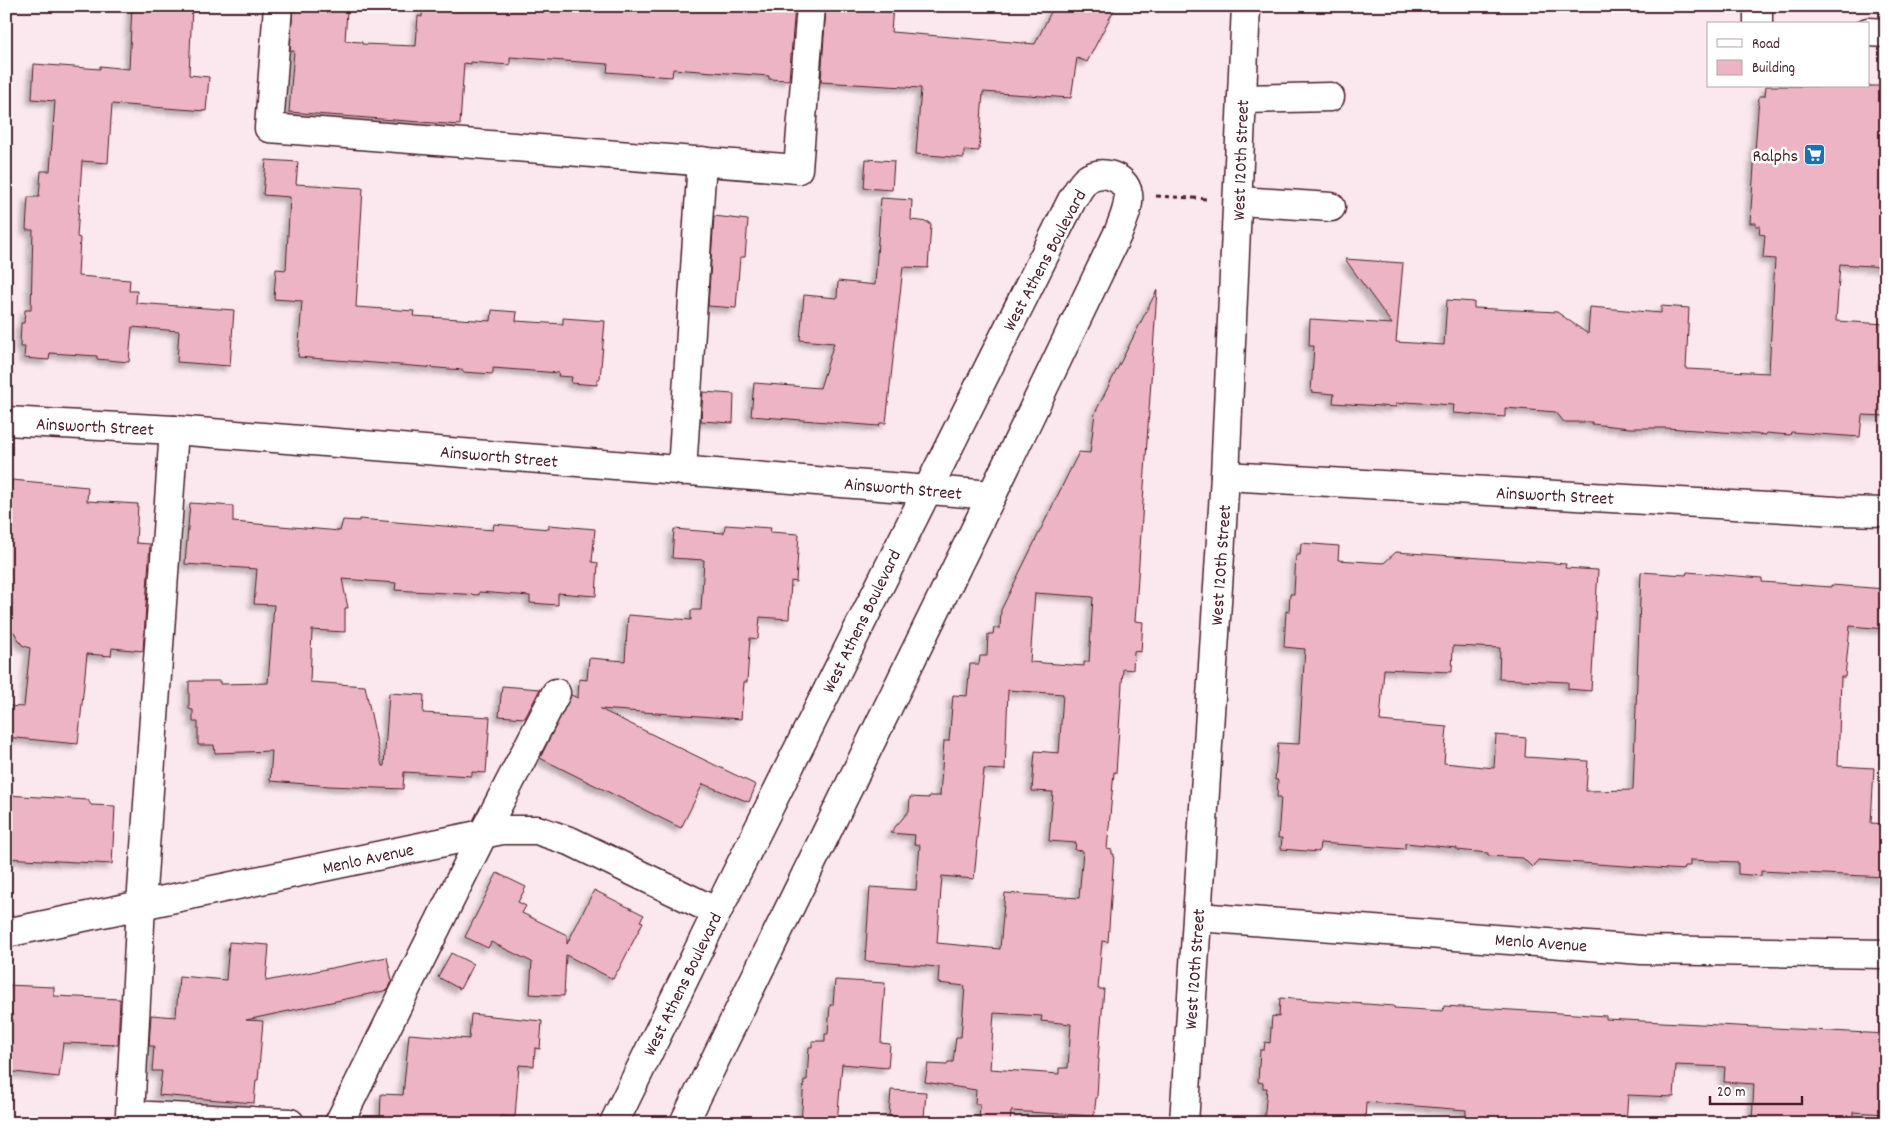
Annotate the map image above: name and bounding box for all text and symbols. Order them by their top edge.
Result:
legend [1707,22,1870,88]
text: Road [1752,34,1780,56]
text: Building [1752,58,1795,80]
street label: West 120th Street [1228,99,1257,221]
supermarket icon: Ralphs [1802,143,1826,167]
place label: Ralphs [1752,145,1798,170]
street label: West Athens Boulevard [998,186,1094,336]
street label: Ainsworth Street [35,413,155,444]
street label: Ainsworth Street [439,441,559,476]
street label: Ainsworth Street [843,473,963,508]
street label: Ainsworth Street [1495,482,1615,513]
street label: West 120th Street [1206,504,1239,626]
street label: West Athens Boulevard [818,546,909,698]
street label: Menlo Avenue [321,839,416,882]
street label: West 120th Street [1180,908,1213,1030]
street label: West Athens Boulevard [639,909,730,1061]
street label: Menlo Avenue [1494,929,1588,960]
scale bar [1710,1074,1802,1106]
text: 20 m [1717,1082,1745,1104]

